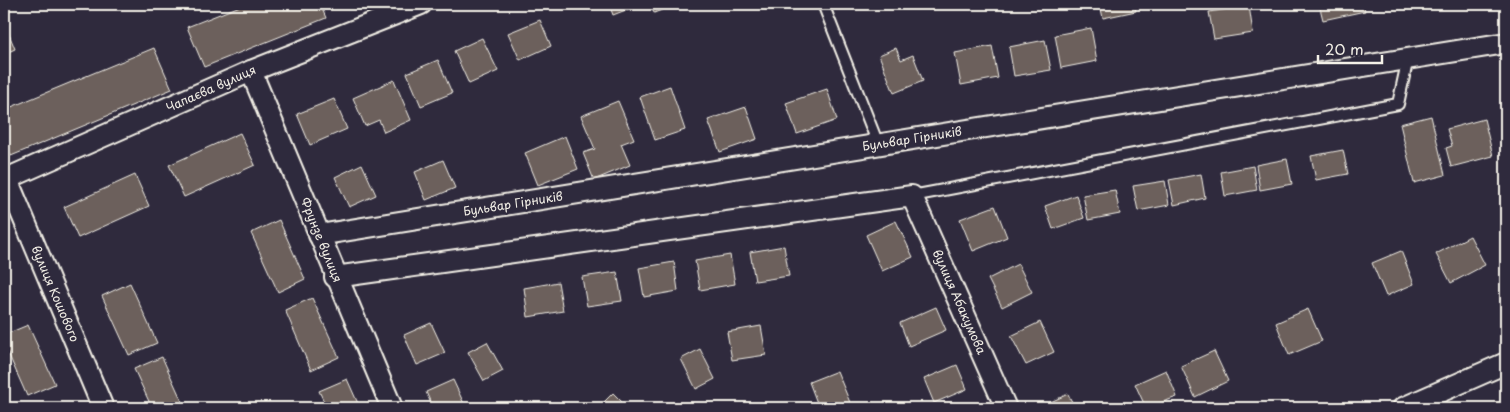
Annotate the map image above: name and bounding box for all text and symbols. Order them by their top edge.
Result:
scale bar [1318,32,1381,64]
text: 20 m [1325,37,1364,60]
street label: Чапаєва вулиця [163,60,258,116]
street label: Бульвар Гірників [861,121,963,155]
street label: Бульвар Гірників [462,186,564,220]
street label: Фрунзе вулиця [297,194,347,285]
street label: вулиця Кошового [27,243,84,345]
street label: вулиця Абакумова [929,246,991,357]

